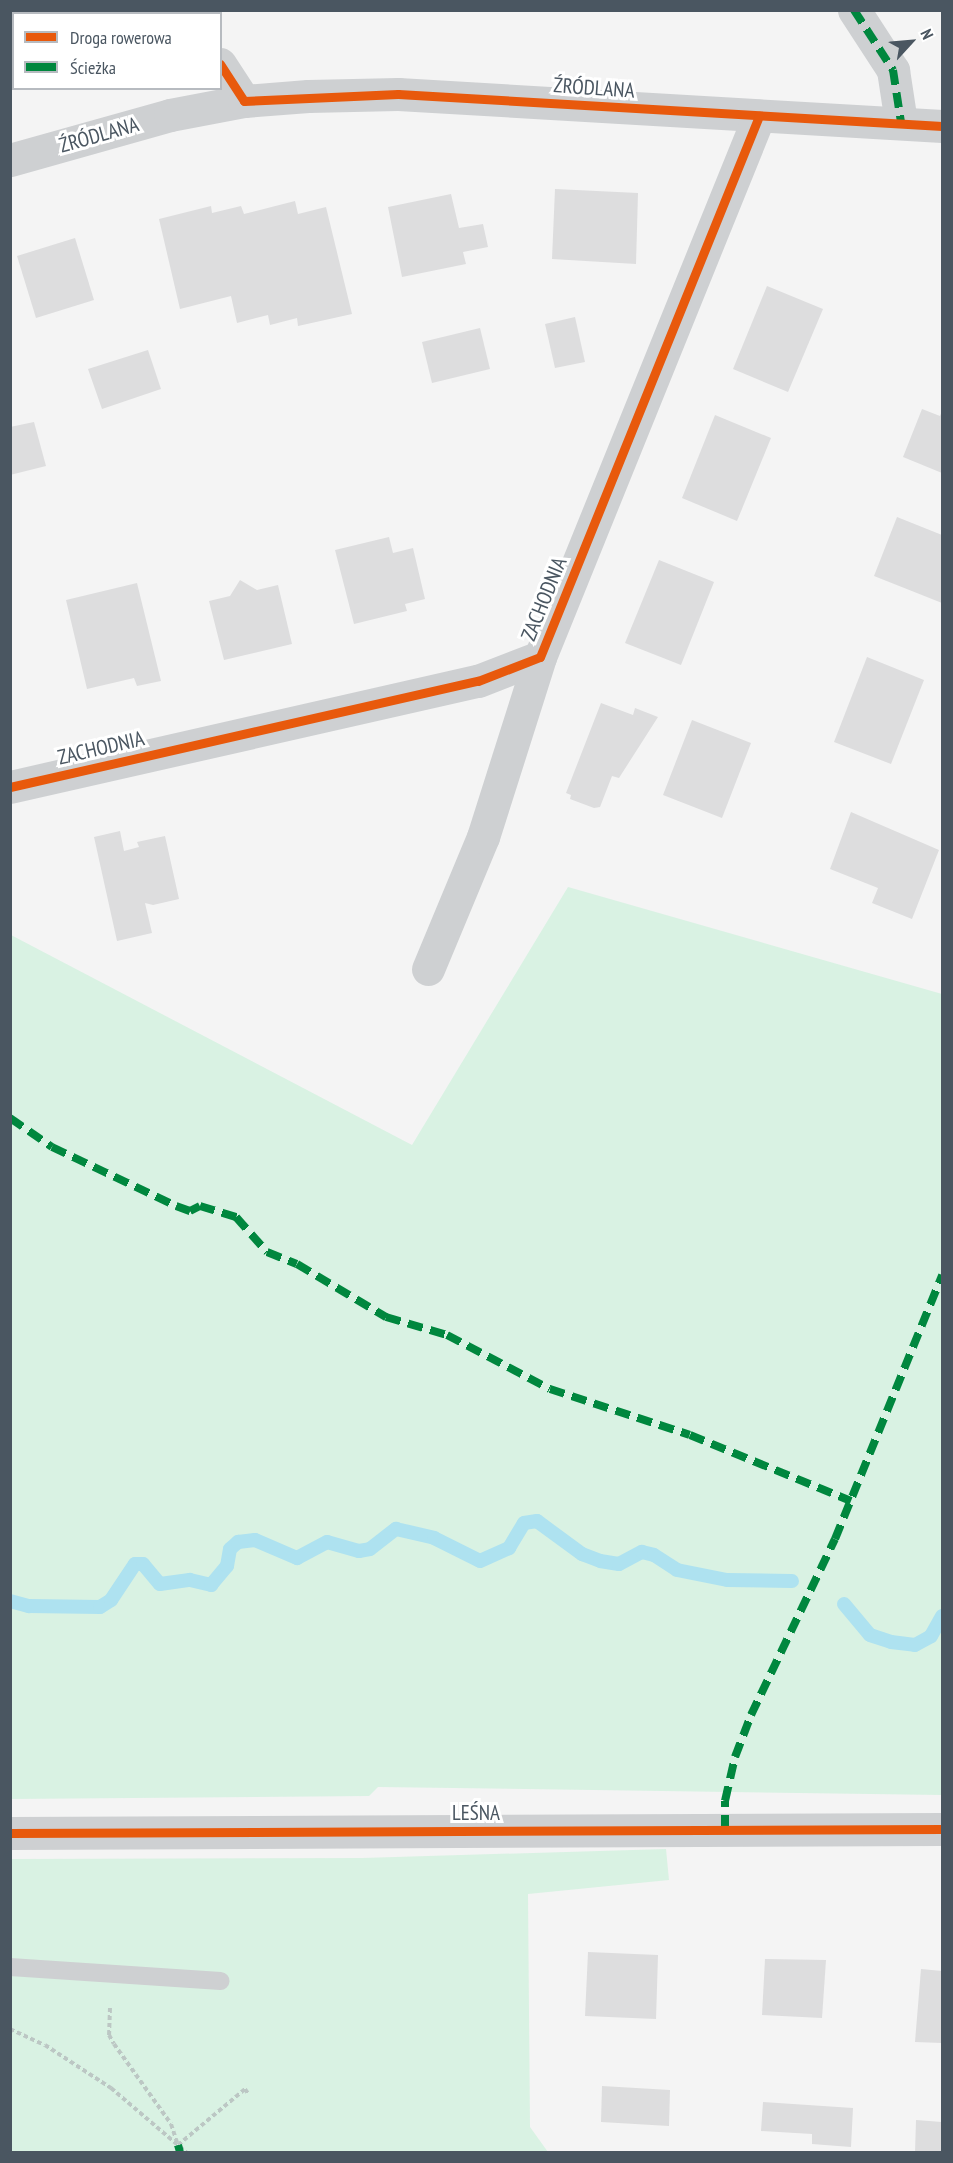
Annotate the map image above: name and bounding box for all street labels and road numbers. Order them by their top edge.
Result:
street label: ŹRÓDLANA [553,73,635,103]
street label: ŹRÓDLANA [56,112,142,158]
street label: ZACHODNIA [516,554,572,644]
street label: ZACHODNIA [55,726,147,770]
street label: LEŚNA [452,1800,500,1826]

